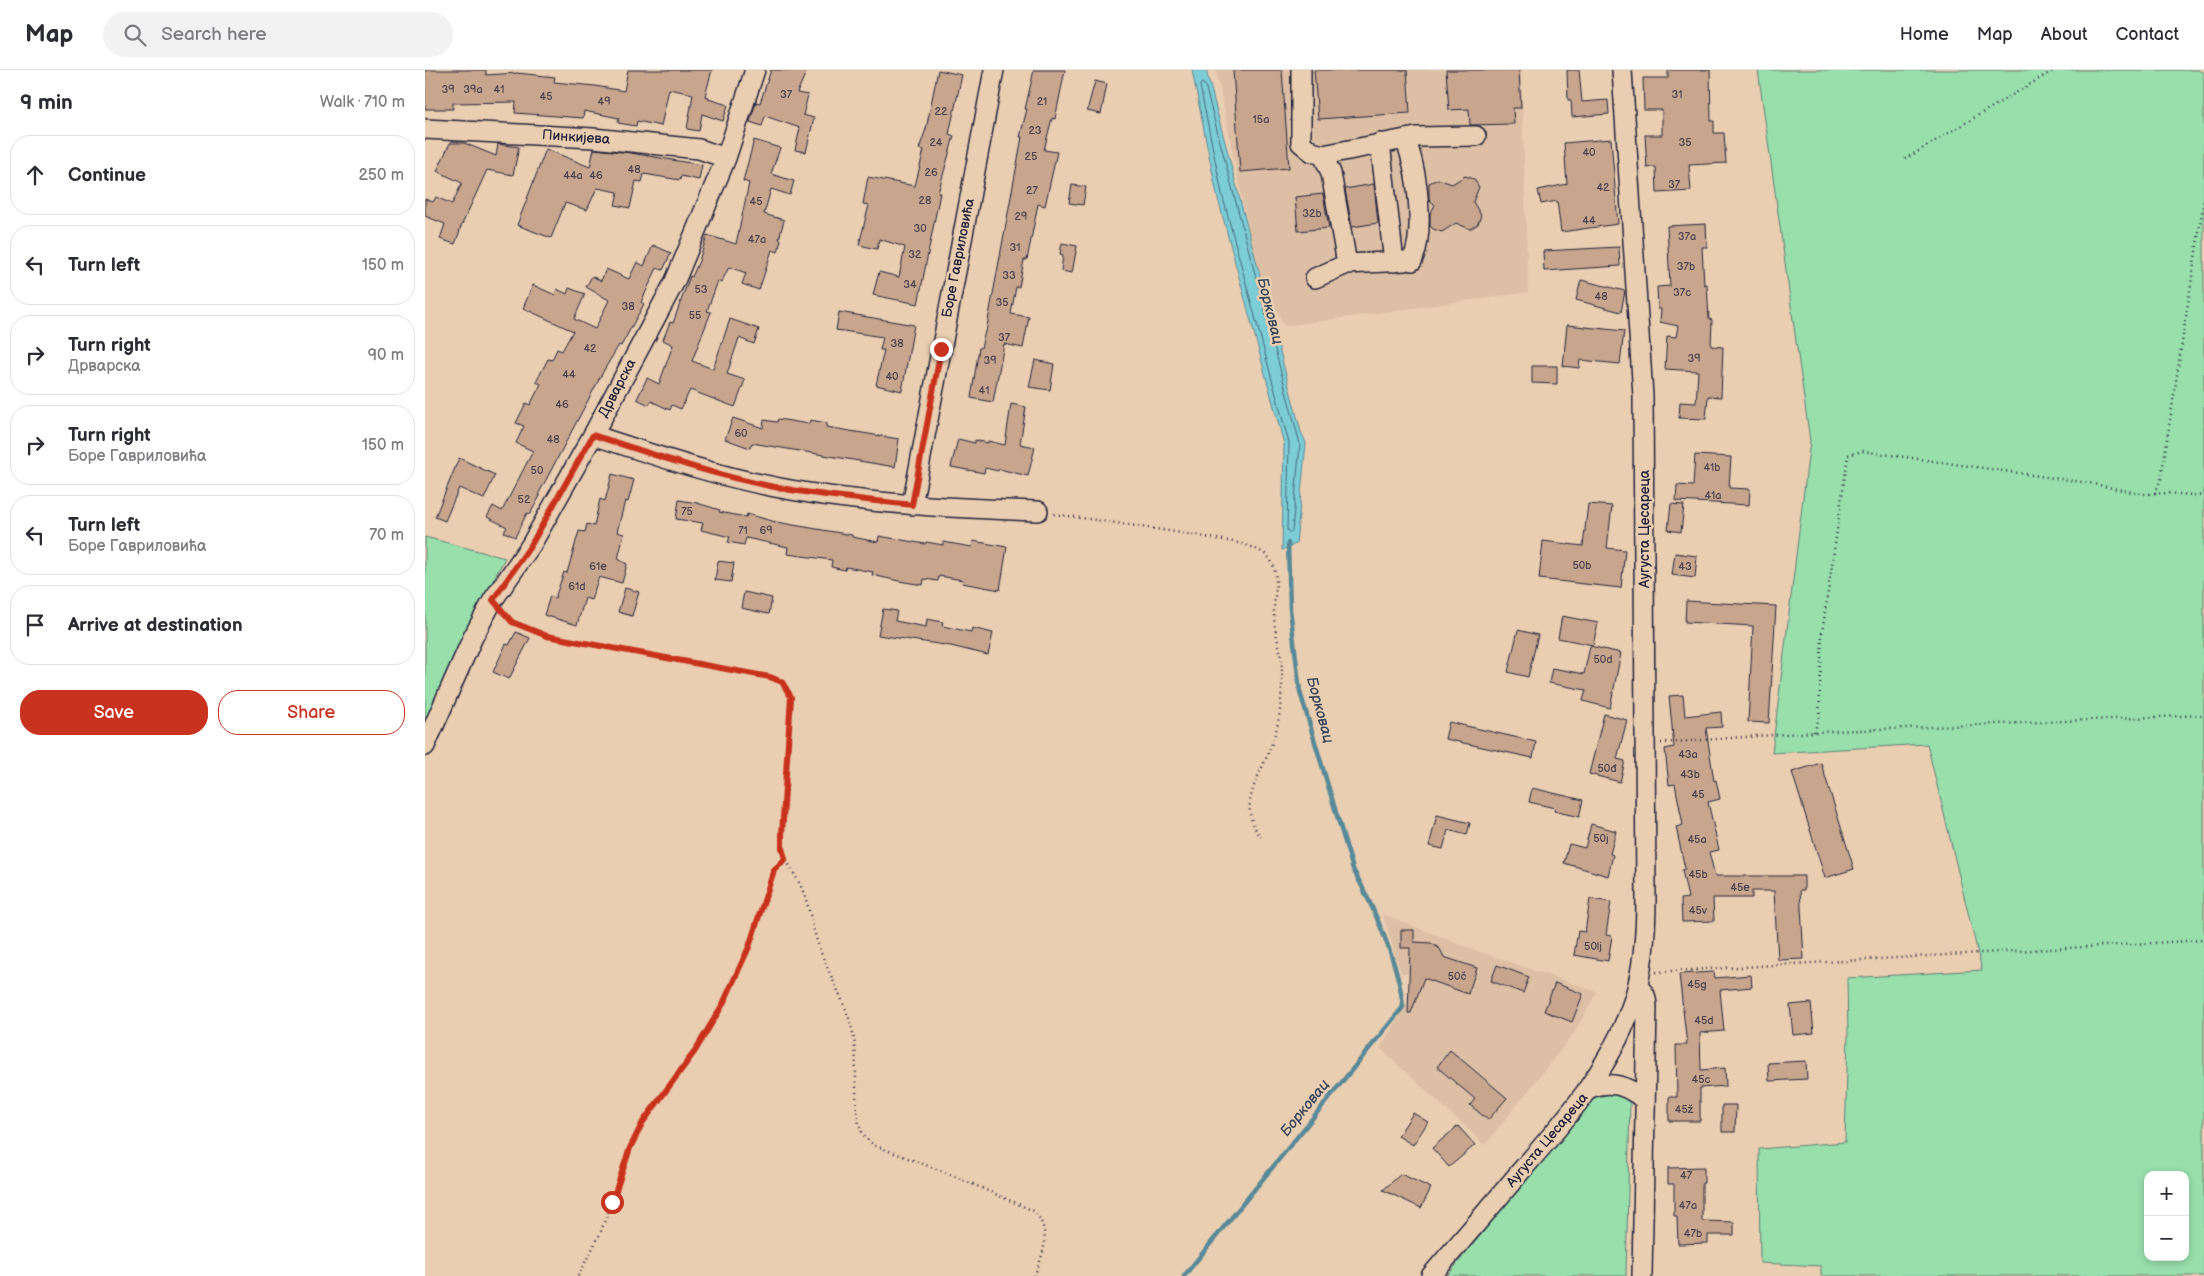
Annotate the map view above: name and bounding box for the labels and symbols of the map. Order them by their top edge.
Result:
house number: 39 [441,83,455,96]
house number: 39a [463,83,483,96]
house number: 41 [494,83,504,96]
house number: 37 [780,88,793,101]
house number: 31 [1671,88,1683,101]
house number: 45 [539,90,553,103]
house number: 49 [597,95,611,108]
house number: 21 [1037,95,1047,108]
house number: 22 [935,105,948,118]
house number: 15a [1253,113,1269,126]
house number: 23 [1028,124,1042,137]
street label: Пинкијева [541,126,611,148]
house number: 24 [929,136,943,149]
house number: 35 [1678,136,1692,149]
house number: 40 [1582,146,1596,159]
house number: 25 [1025,150,1037,163]
house number: 48 [627,163,641,176]
house number: 26 [924,166,938,179]
house number: 44a [563,169,583,182]
house number: 46 [589,169,603,182]
house number: 37 [1668,178,1681,191]
house number: 42 [1596,181,1610,194]
house number: 27 [1026,184,1039,197]
house number: 28 [919,194,931,207]
house number: 45 [749,195,763,208]
street label: Боре Гавриловића [938,196,978,319]
house number: 32b [1302,207,1322,220]
house number: 29 [1015,210,1027,223]
house number: 44 [1582,214,1596,227]
house number: 30 [913,222,927,235]
house number: 37a [1678,230,1696,243]
house number: 47a [748,233,766,246]
house number: 31 [1009,241,1021,254]
house number: 32 [908,248,922,261]
house number: 37b [1677,260,1695,273]
house number: 33 [1002,269,1016,282]
water label: Борковац [1253,276,1287,346]
house number: 34 [903,278,917,291]
house number: 53 [694,283,708,296]
house number: 37c [1673,286,1691,299]
house number: 48 [1594,290,1608,303]
house number: 35 [995,296,1009,309]
house number: 38 [621,300,635,313]
house number: 55 [689,309,701,322]
house number: 37 [998,331,1011,344]
house number: 38 [890,337,904,350]
route end [930,338,953,361]
house number: 42 [583,342,597,355]
house number: 39 [1687,352,1701,365]
house number: 39 [983,354,997,367]
street label: Дрварска [595,355,640,420]
house number: 44 [562,368,576,381]
house number: 40 [885,370,899,383]
house number: 41 [979,384,989,397]
house number: 46 [555,398,569,411]
house number: 60 [734,427,748,440]
house number: 48 [546,433,560,446]
house number: 41b [1703,461,1721,474]
house number: 50 [531,464,544,477]
street label: Аугуста Цесареца [1636,469,1653,589]
house number: 41a [1704,489,1722,502]
house number: 52 [518,493,531,506]
house number: 75 [681,505,693,518]
house number: 71 [738,524,748,537]
house number: 69 [759,524,773,537]
house number: 50b [1573,559,1591,572]
house number: 61e [589,560,607,573]
house number: 43 [1678,560,1692,573]
house number: 61d [568,580,586,593]
house number: 50d [1593,653,1613,666]
water label: Борковац [1302,675,1338,745]
house number: 43a [1678,748,1698,761]
house number: 50đ [1597,762,1617,775]
house number: 43b [1680,768,1700,781]
house number: 45 [1691,788,1705,801]
house number: 50j [1593,832,1609,845]
house number: 45a [1687,833,1707,846]
house number: 45b [1688,868,1708,881]
house number: 45e [1730,881,1750,894]
house number: 45v [1689,904,1708,917]
house number: 50lj [1584,940,1602,953]
house number: 50č [1448,970,1466,983]
house number: 45g [1687,978,1707,991]
house number: 45d [1694,1014,1714,1027]
house number: 45c [1692,1073,1711,1086]
water label: Борковац [1276,1075,1334,1140]
street label: Аугуста Цесареца [1502,1089,1592,1191]
house number: 45ž [1675,1103,1694,1116]
house number: 47 [1680,1169,1693,1182]
route start [601,1191,624,1214]
house number: 47a [1679,1199,1697,1212]
house number: 47b [1684,1227,1702,1240]

